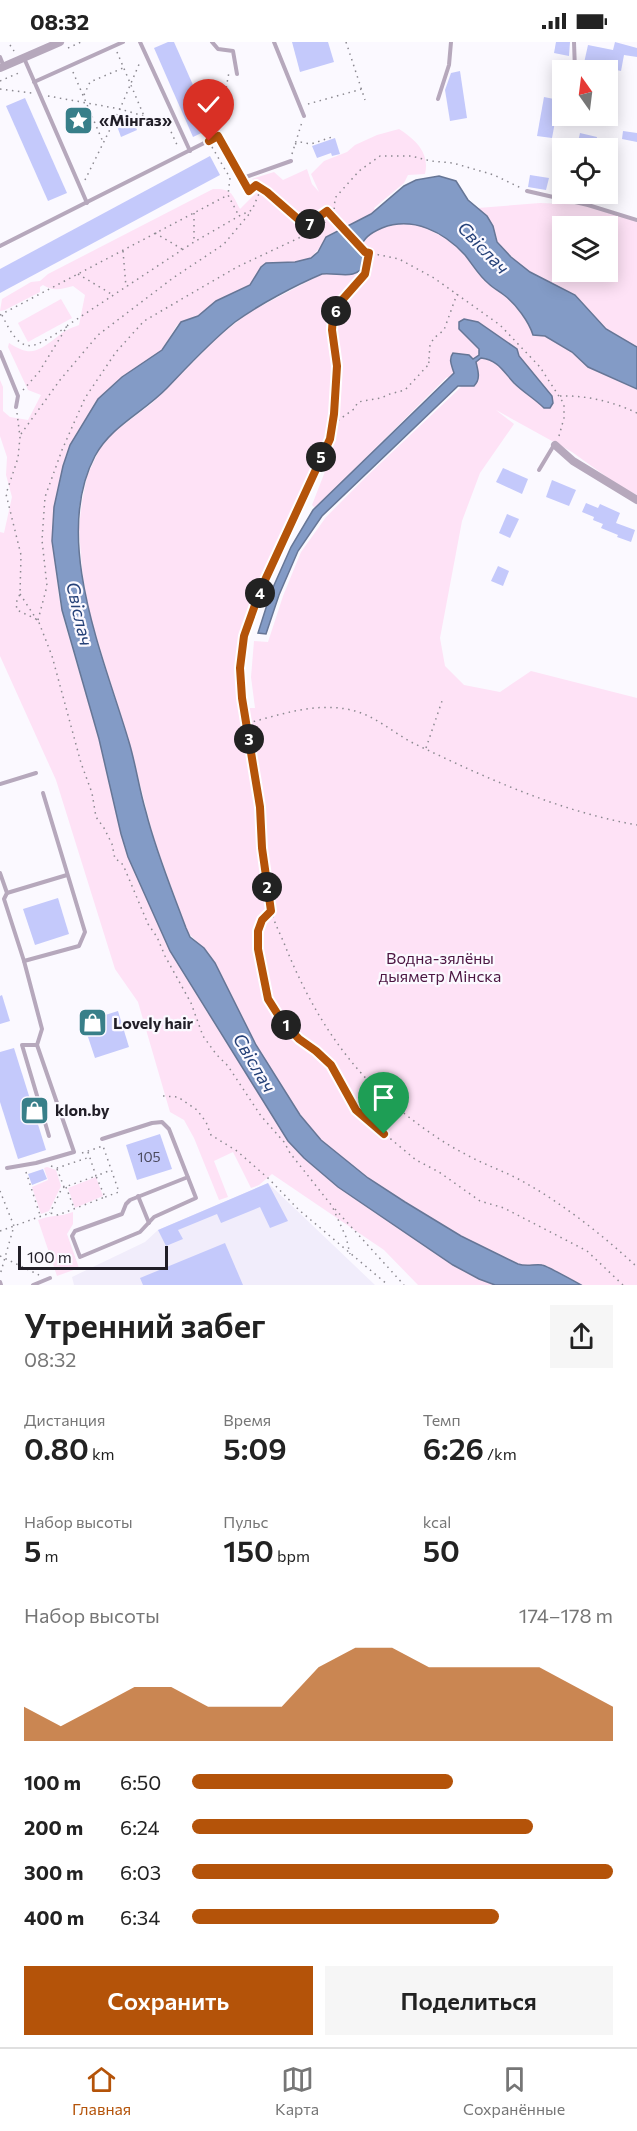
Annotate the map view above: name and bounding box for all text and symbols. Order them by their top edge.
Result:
text: 08:32 [30,8,89,35]
north arrow [552,60,618,126]
map controls [552,60,618,282]
pin [183,79,234,141]
icon: check [192,88,225,121]
place icon: «Мінгаз» [62,104,94,136]
place label: «Мінгаз» [99,110,172,129]
button: locate [552,138,618,204]
pin: 7 [295,209,325,239]
text: 7 [306,214,314,233]
water label: Свіслач [453,216,514,279]
button: layers [552,216,618,282]
pin: 6 [321,296,351,326]
text: 6 [331,301,341,320]
pin: 5 [306,442,336,472]
text: 5 [316,447,326,466]
pin: 4 [245,578,275,608]
water label: Свіслач [62,580,98,648]
text: 4 [255,583,265,602]
pin: 3 [234,724,264,754]
text: 3 [244,729,254,748]
pin: 2 [252,872,282,902]
text: 2 [262,877,272,896]
park label: Водна-зялёны дыяметр Мінска [379,948,501,985]
shop icon: Lovely hair [76,1007,108,1039]
pin: 1 [271,1010,301,1040]
place label: Lovely hair [113,1013,194,1032]
text: 1 [282,1015,290,1034]
water label: Свіслач [229,1029,281,1096]
pin [358,1072,409,1134]
icon: arrive [367,1081,400,1114]
shop icon: klon.by [18,1094,50,1126]
place label: klon.by [55,1100,110,1119]
house number: 105 [137,1148,161,1165]
scale bar [18,1243,168,1270]
text: 100 m [27,1247,72,1266]
text: Утренний забег [24,1304,266,1345]
button: share [550,1305,613,1368]
text: 08:32 [24,1347,76,1371]
text: Дистанция [24,1410,105,1429]
text: Время [223,1410,271,1429]
text: Темп [423,1410,461,1429]
text: 0.80 [24,1429,89,1466]
text: 5:09 [223,1429,287,1466]
text: 6:26 [423,1429,484,1466]
text: km [89,1444,115,1463]
text: /km [484,1444,517,1463]
text: Набор высоты [24,1512,133,1531]
text: Пульс [223,1512,268,1531]
text: kcal [423,1512,451,1531]
text: 5 [24,1531,41,1568]
text: 150 [223,1531,274,1568]
text: 50 [423,1531,460,1568]
text: m [41,1546,58,1565]
text: bpm [274,1546,310,1565]
text: Набор высоты [24,1603,160,1627]
text: 174–178 m [519,1603,613,1627]
text: 100 m [24,1770,81,1794]
text: 6:50 [120,1770,161,1794]
text: 200 m [24,1815,83,1839]
text: 6:24 [120,1815,160,1839]
text: 300 m [24,1860,84,1884]
text: 6:03 [120,1860,161,1884]
text: 400 m [24,1905,84,1929]
text: 6:34 [120,1905,160,1929]
button: Сохранить [24,1966,313,2035]
button: Поделиться [325,1966,613,2035]
tab: Главная [72,2063,131,2118]
tab: Карта [275,2063,319,2118]
tab: Сохранённые [463,2063,565,2118]

